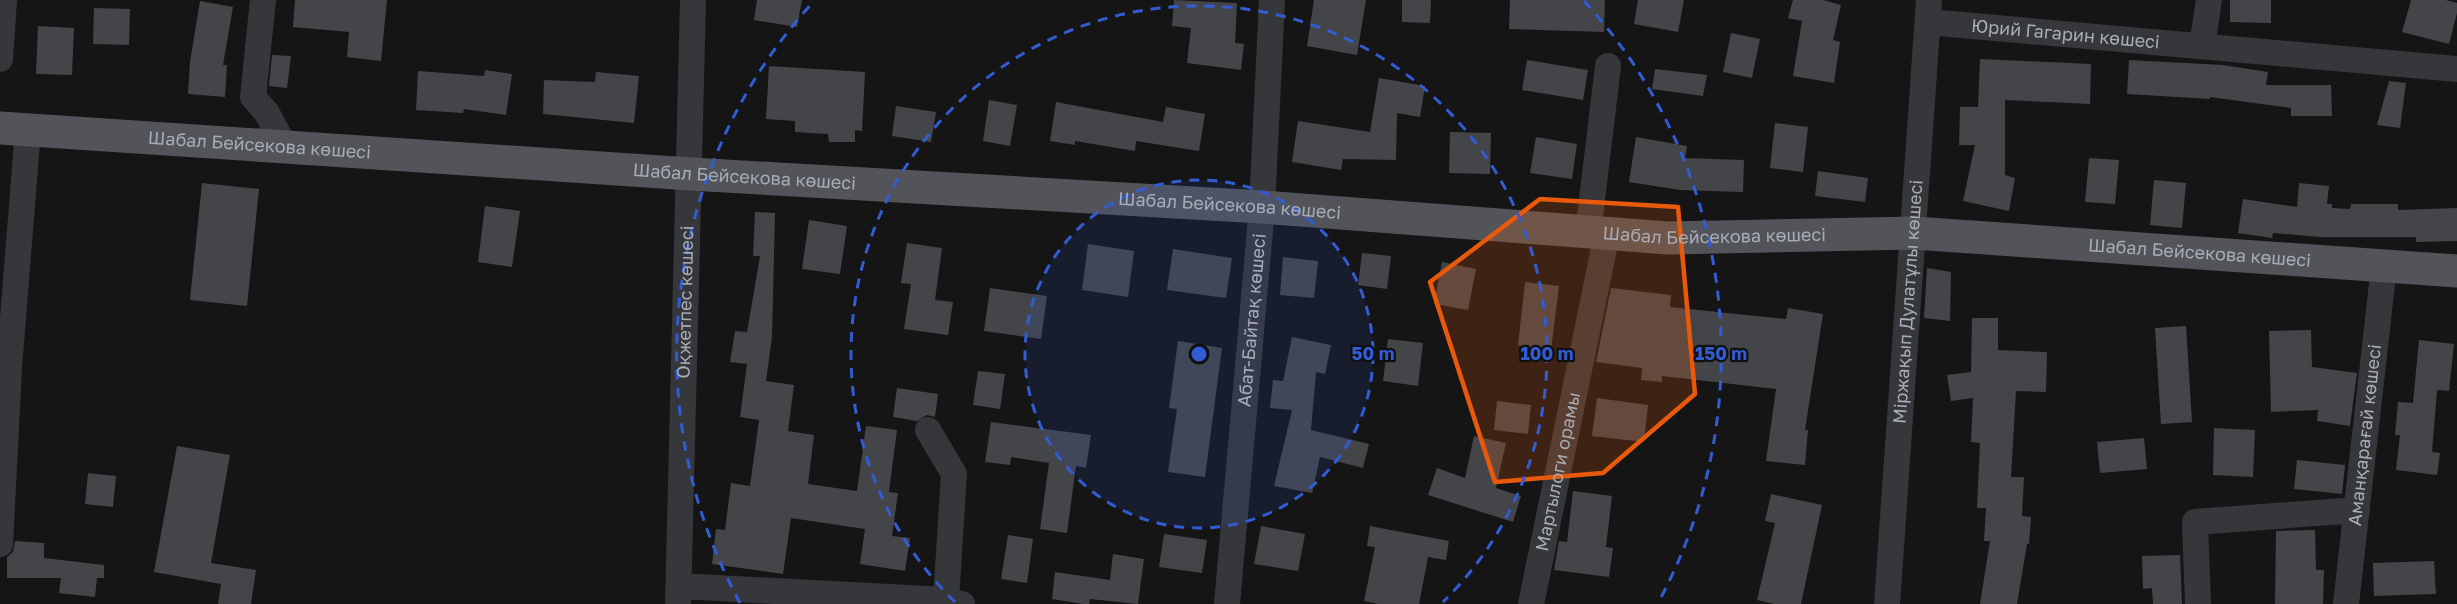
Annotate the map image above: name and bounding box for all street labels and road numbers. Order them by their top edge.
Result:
street label: Юрий Гагарин көшесі [1970,14,2161,53]
street label: Шабал Бейсекова көшесі [147,126,372,163]
street label: Шабал Бейсекова көшесі [632,158,857,194]
street label: Міржақып Дулатұлы көшесі [1888,179,1926,424]
street label: Шабал Бейсекова көшесі [1117,187,1342,223]
street label: Шабал Бейсекова көшесі [1602,221,1826,248]
street label: Оқжетпес көшесі [672,225,697,379]
street label: Абат-Байтақ көшесі [1232,232,1270,408]
street label: Шабал Бейсекова көшесі [2087,233,2312,271]
street label: Аманқарағай көшесі [2343,343,2385,527]
street label: Мартылоги орамы [1530,390,1584,553]

